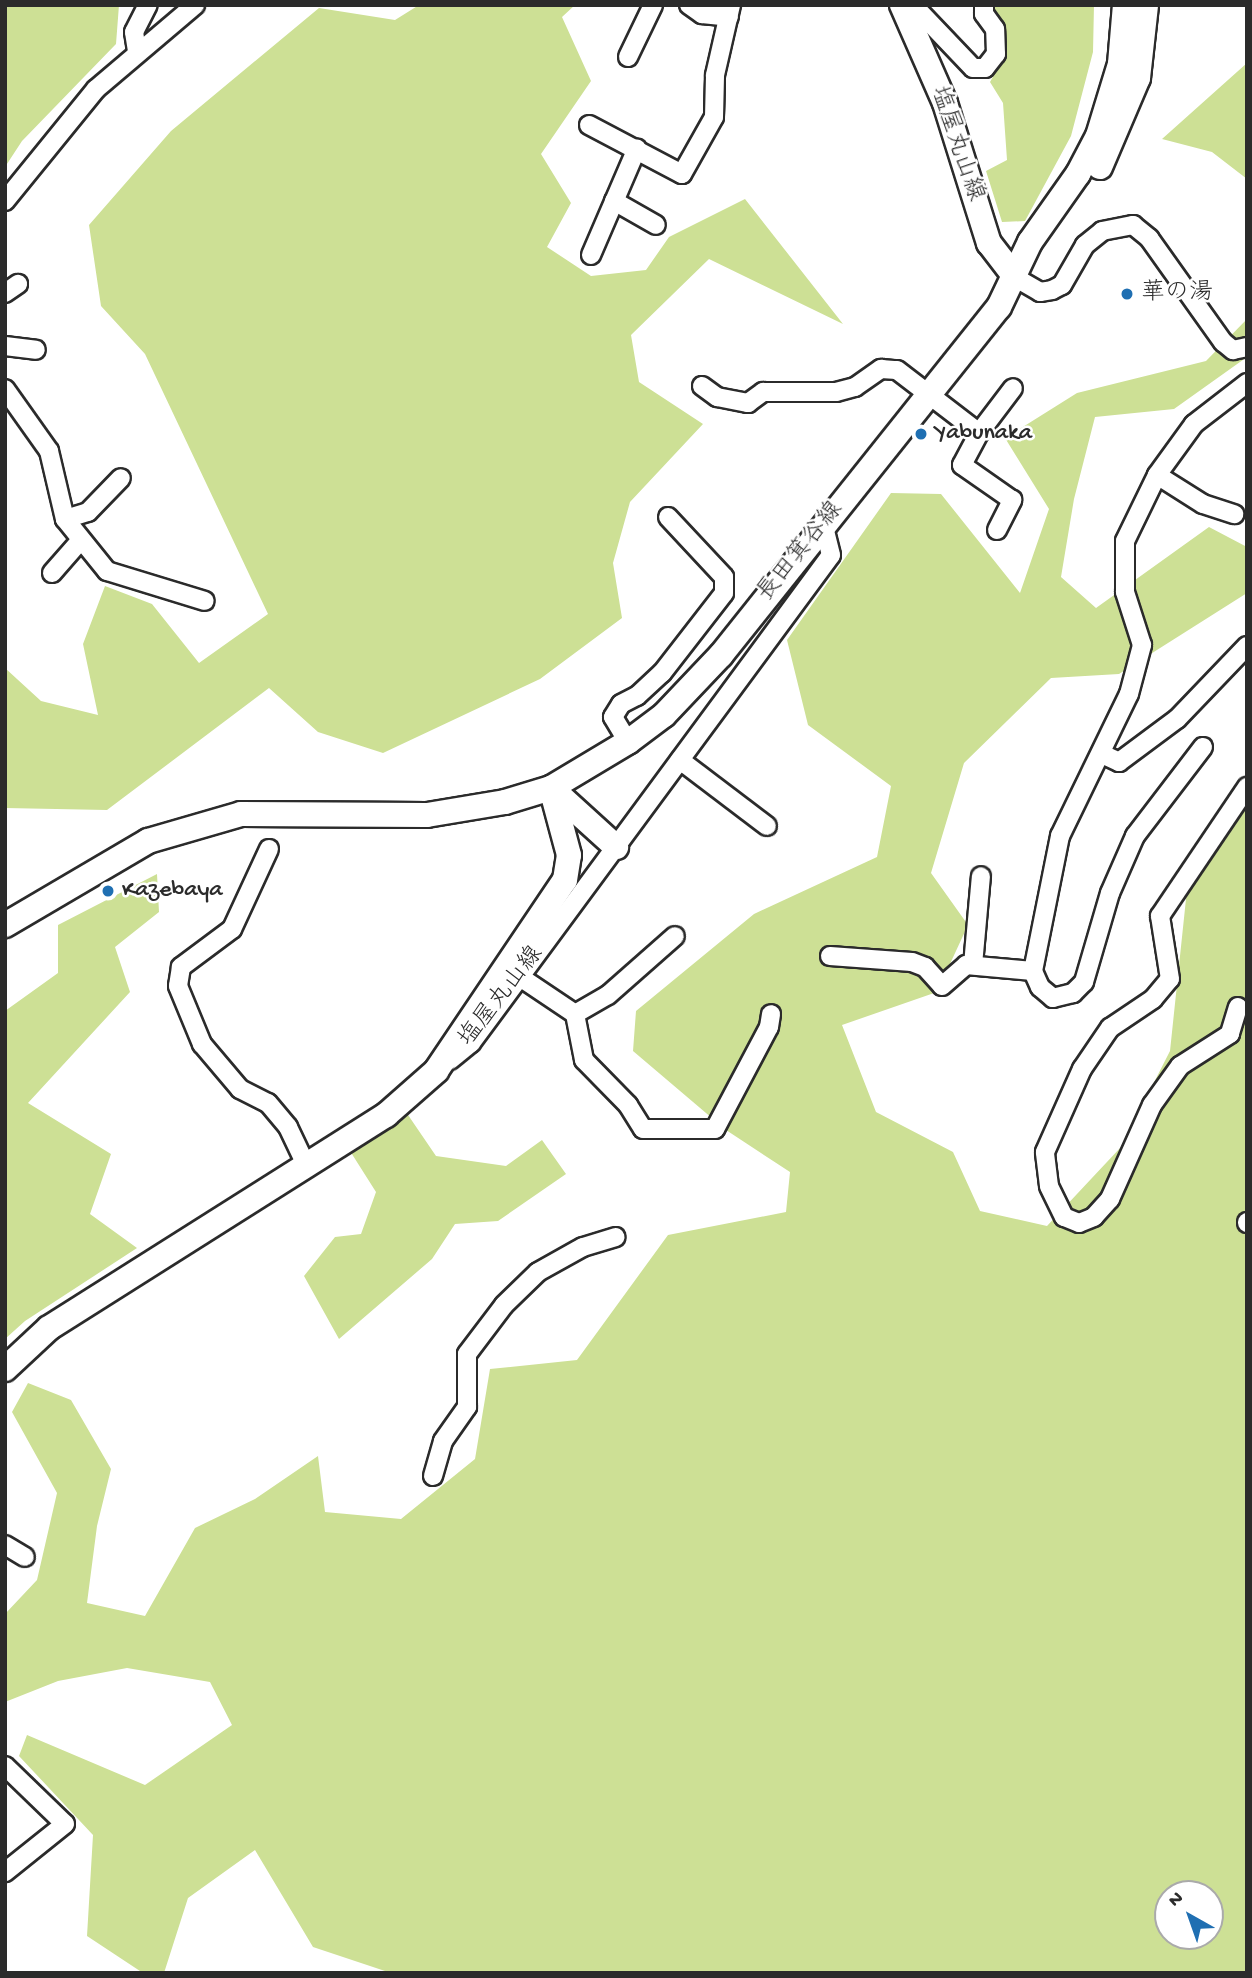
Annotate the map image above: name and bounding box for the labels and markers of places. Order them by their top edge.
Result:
place label: 華の湯 [1141,280,1213,308]
marker: 華の湯 [1119,286,1135,302]
place label: Yabunaka [935,420,1032,448]
marker: Yabunaka [913,426,929,442]
place label: Kazebaya [122,877,223,905]
marker: Kazebaya [100,883,116,899]

